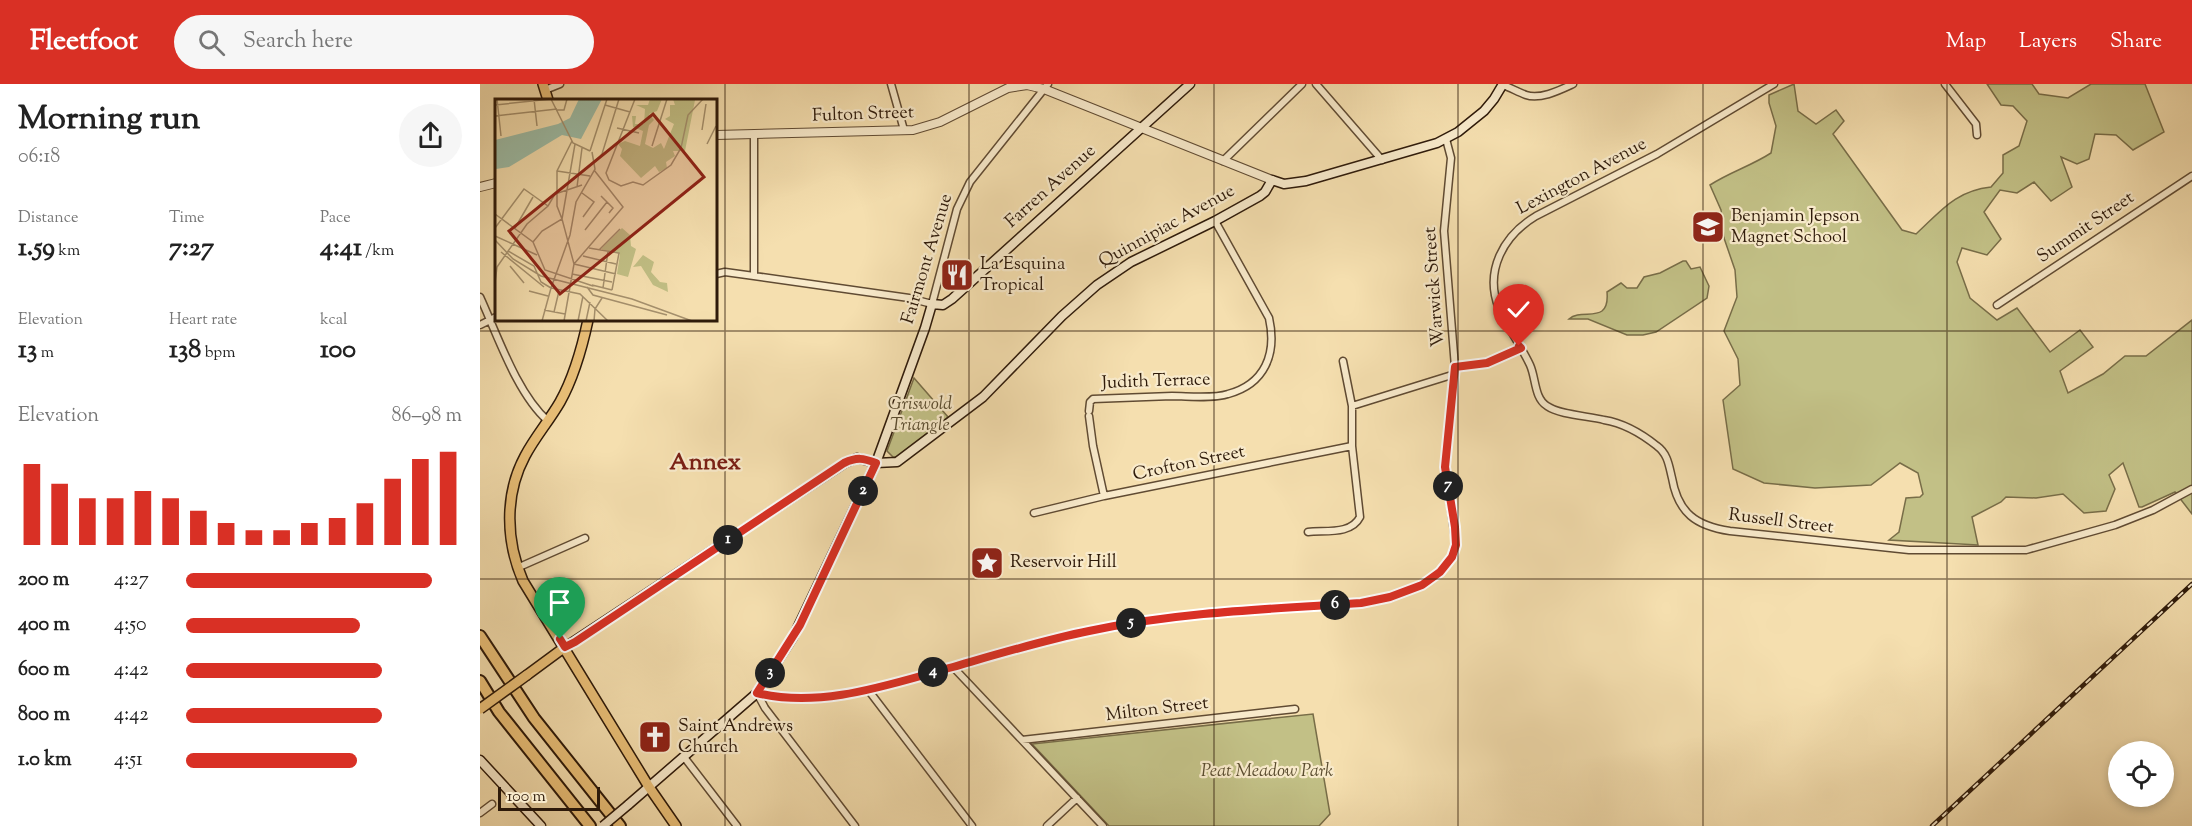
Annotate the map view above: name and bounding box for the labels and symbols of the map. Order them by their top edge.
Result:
inset map [495,99,717,321]
street label: Fulton Street [812,100,914,130]
street label: Lexington Avenue [1512,132,1652,222]
street label: Farren Avenue [1000,139,1102,235]
street label: Quinnipiac Avenue [1094,179,1240,275]
street label: Summit Street [2032,186,2140,270]
street label: Fairmont Avenue [896,191,960,327]
place label: Benjamin Jepson Magnet School [1731,204,1860,251]
school or university icon: Benjamin Jepson Magnet School [1690,209,1726,245]
street label: Warwick Street [1418,226,1452,348]
place label: La Esquina Tropical [980,252,1065,299]
restaurant icon: La Esquina Tropical [939,257,975,293]
pin [1493,284,1544,346]
street label: Judith Terrace [1100,367,1211,397]
park label: Griswold Triangle [888,392,952,439]
street label: Crofton Street [1131,439,1247,489]
district label: Annex [669,446,741,480]
pin: 7 [1433,471,1463,501]
pin: 2 [848,476,878,506]
street label: Russell Street [1727,503,1835,541]
pin: 1 [713,525,743,555]
place icon: Reservoir Hill [969,545,1005,581]
place label: Reservoir Hill [1010,550,1117,576]
pin [534,577,585,639]
pin: 6 [1320,590,1350,620]
pin: 5 [1116,608,1146,638]
pin: 4 [918,657,948,687]
pin: 3 [755,658,785,688]
street label: Milton Street [1104,691,1210,729]
place label: Saint Andrews Church [678,714,793,761]
church icon: Saint Andrews Church [637,719,673,755]
park label: Peat Meadow Park [1201,759,1333,785]
scale bar [498,784,600,812]

